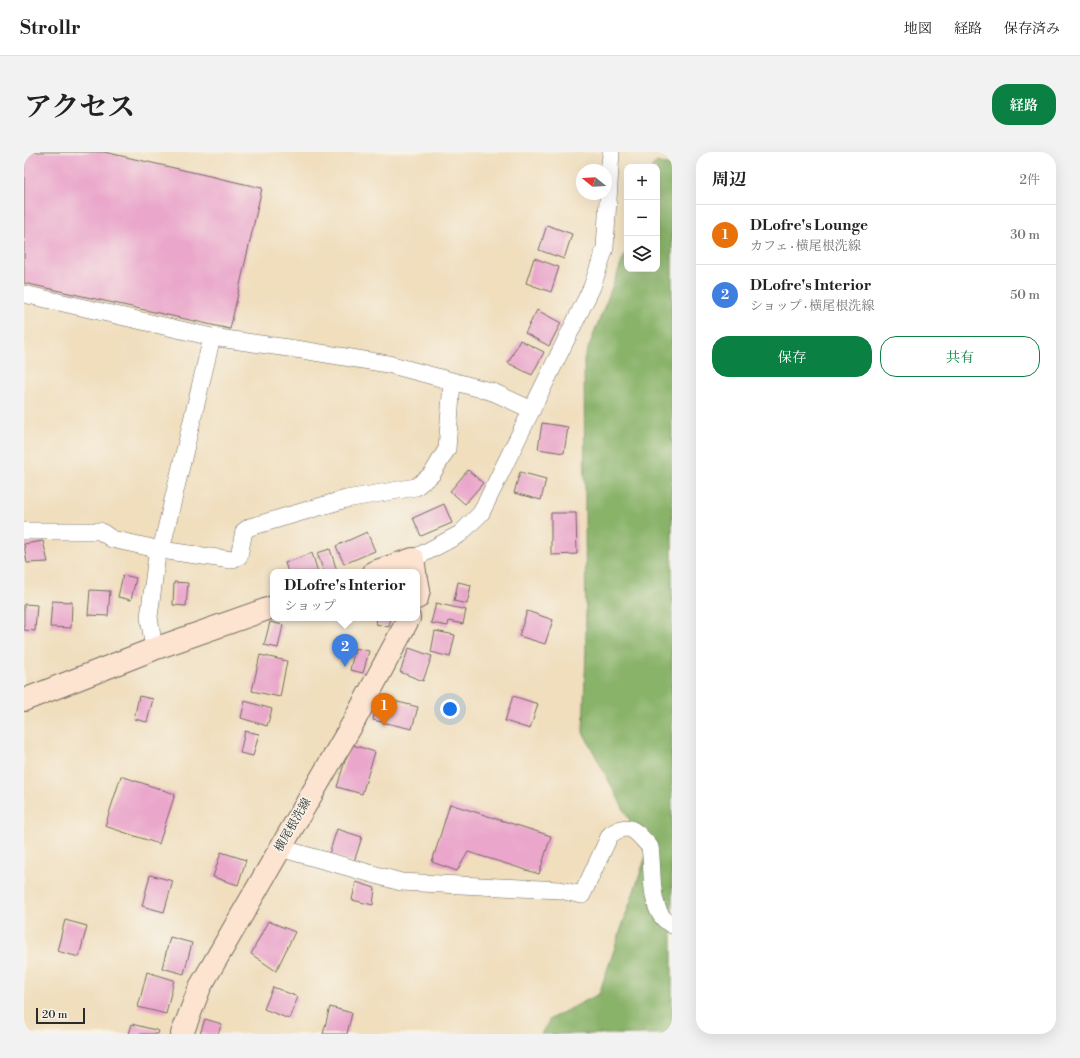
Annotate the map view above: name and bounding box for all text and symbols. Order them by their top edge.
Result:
text: Strollr [20,16,81,40]
text: 地図 [904,20,932,38]
text: 経路 [954,20,982,38]
text: 保存済み [1004,20,1060,38]
button: 経路 [992,84,1056,125]
text: アクセス [24,90,135,125]
north arrow [576,164,612,200]
map controls [624,164,660,272]
button: + [624,164,660,200]
text: 周辺 [712,169,746,191]
text: 2件 [1020,172,1040,188]
button: − [624,200,660,236]
text: DLofre's Lounge [750,216,868,235]
text: 1 [722,227,728,243]
text: 30 m [1010,227,1040,243]
button: layers [624,236,660,272]
text: カフェ · 横尾根洗線 [750,238,861,254]
text: DLofre's Interior [750,276,871,295]
text: 2 [721,287,729,303]
text: 50 m [1010,287,1040,303]
text: ショップ · 横尾根洗線 [750,298,874,314]
button: 保存 [712,336,872,377]
button: 共有 [880,336,1040,377]
popup [270,569,420,621]
text: DLofre's Interior [284,576,406,595]
text: ショップ [284,598,336,614]
pin: 2 [332,634,358,667]
pin: 1 [371,693,397,726]
your location [440,699,460,719]
street label: 横尾根洗線 [272,795,314,855]
scale bar [36,1006,85,1025]
text: 20 m [42,1008,67,1022]

